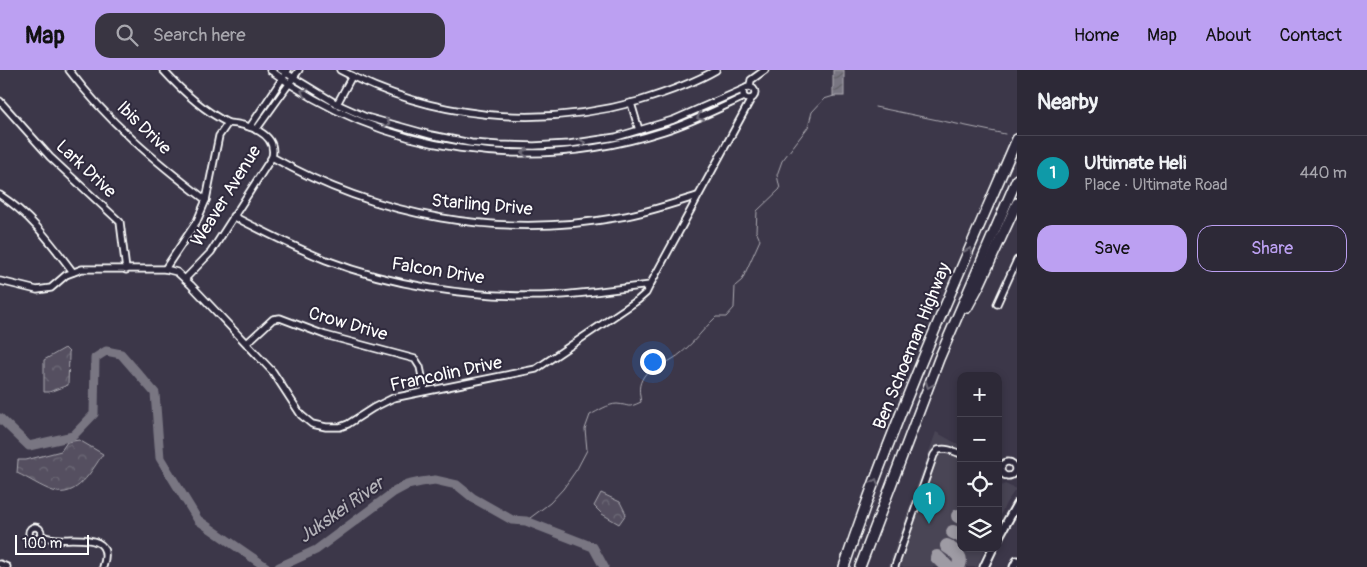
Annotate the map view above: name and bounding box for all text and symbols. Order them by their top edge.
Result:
search box [95,13,445,58]
text: Map [25,21,65,50]
icon: search [113,21,141,49]
text: Search here [153,23,246,47]
text: Home [1074,24,1119,47]
text: Map [1147,24,1177,47]
text: About [1205,24,1251,47]
text: Contact [1279,24,1342,47]
one-way arrow [300,88,309,98]
text: Nearby [1037,89,1098,116]
street label: Ibis Drive [112,96,176,160]
one-way arrow [696,111,705,122]
one-way arrow [382,117,390,127]
street label: Lark Drive [51,135,121,203]
one-way arrow [578,138,586,149]
street label: Weaver Avenue [186,141,266,251]
one-way arrow [521,148,528,158]
text: Ultimate Heli [1084,151,1187,175]
text: 1 [1050,163,1056,183]
text: 440 m [1300,163,1347,183]
text: Place · Ultimate Road [1084,175,1228,195]
street label: Starling Drive [430,189,534,221]
button: Save [1037,225,1187,272]
button: Share [1197,225,1347,272]
one-way arrow [962,247,973,256]
street label: Falcon Drive [390,252,486,290]
street label: Ben Schoeman Highway [868,259,956,433]
street label: Crow Drive [306,302,390,346]
your location [640,349,666,375]
street label: Francolin Drive [388,351,504,397]
map controls [957,372,1002,552]
button: + [957,372,1002,417]
one-way arrow [925,380,935,388]
button: − [957,417,1002,462]
button: locate [957,462,1002,507]
water label: Jukskei River [293,470,390,548]
one-way arrow [869,479,879,487]
pin: 1 [913,483,945,524]
button: layers [957,507,1002,552]
scale bar [15,532,89,555]
text: 100 m [22,535,62,552]

